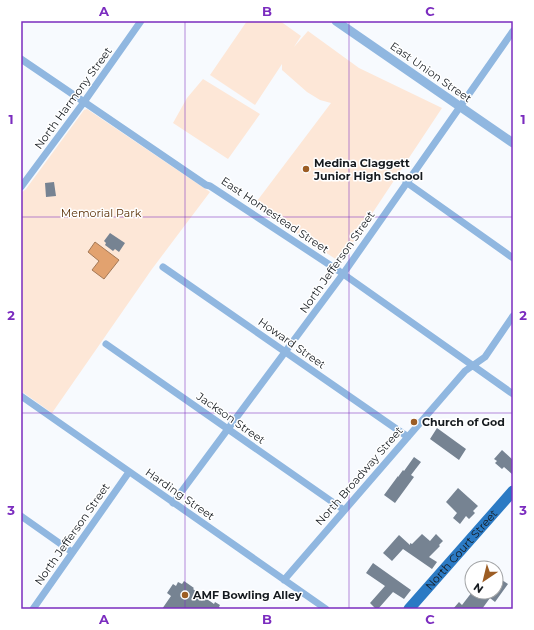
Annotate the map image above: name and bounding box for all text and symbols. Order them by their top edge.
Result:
text: A [98,3,110,19]
text: B [262,3,272,19]
text: C [425,3,435,19]
street label: East Union Street [388,39,475,106]
street label: North Harmony Street [31,44,115,152]
text: 1 [8,111,14,127]
text: 1 [520,111,526,127]
place label: Medina Claggett Junior High School [313,156,423,183]
marker: Medina Claggett Junior High School [301,164,311,174]
street label: East Homestead Street [219,174,332,257]
park label: Memorial Park [61,206,142,220]
street label: North Jefferson Street [296,208,378,316]
text: 2 [7,307,15,323]
text: 2 [519,307,527,323]
street label: Howard Street [255,314,329,372]
street label: Jackson Street [193,389,268,447]
place label: Church of God [422,415,505,429]
marker: Church of God [409,417,419,427]
street label: North Broadway Street [312,423,406,528]
street label: Harding Street [143,465,218,523]
street label: North Jefferson Street [31,480,113,588]
text: 3 [6,502,15,518]
text: 3 [518,502,527,518]
street label: North Court Street [422,507,500,593]
north arrow [464,560,504,600]
place label: AMF Bowling Alley [192,588,302,602]
marker: AMF Bowling Alley [180,590,190,600]
text: A [98,611,110,627]
text: B [262,611,272,627]
text: C [425,611,435,627]

